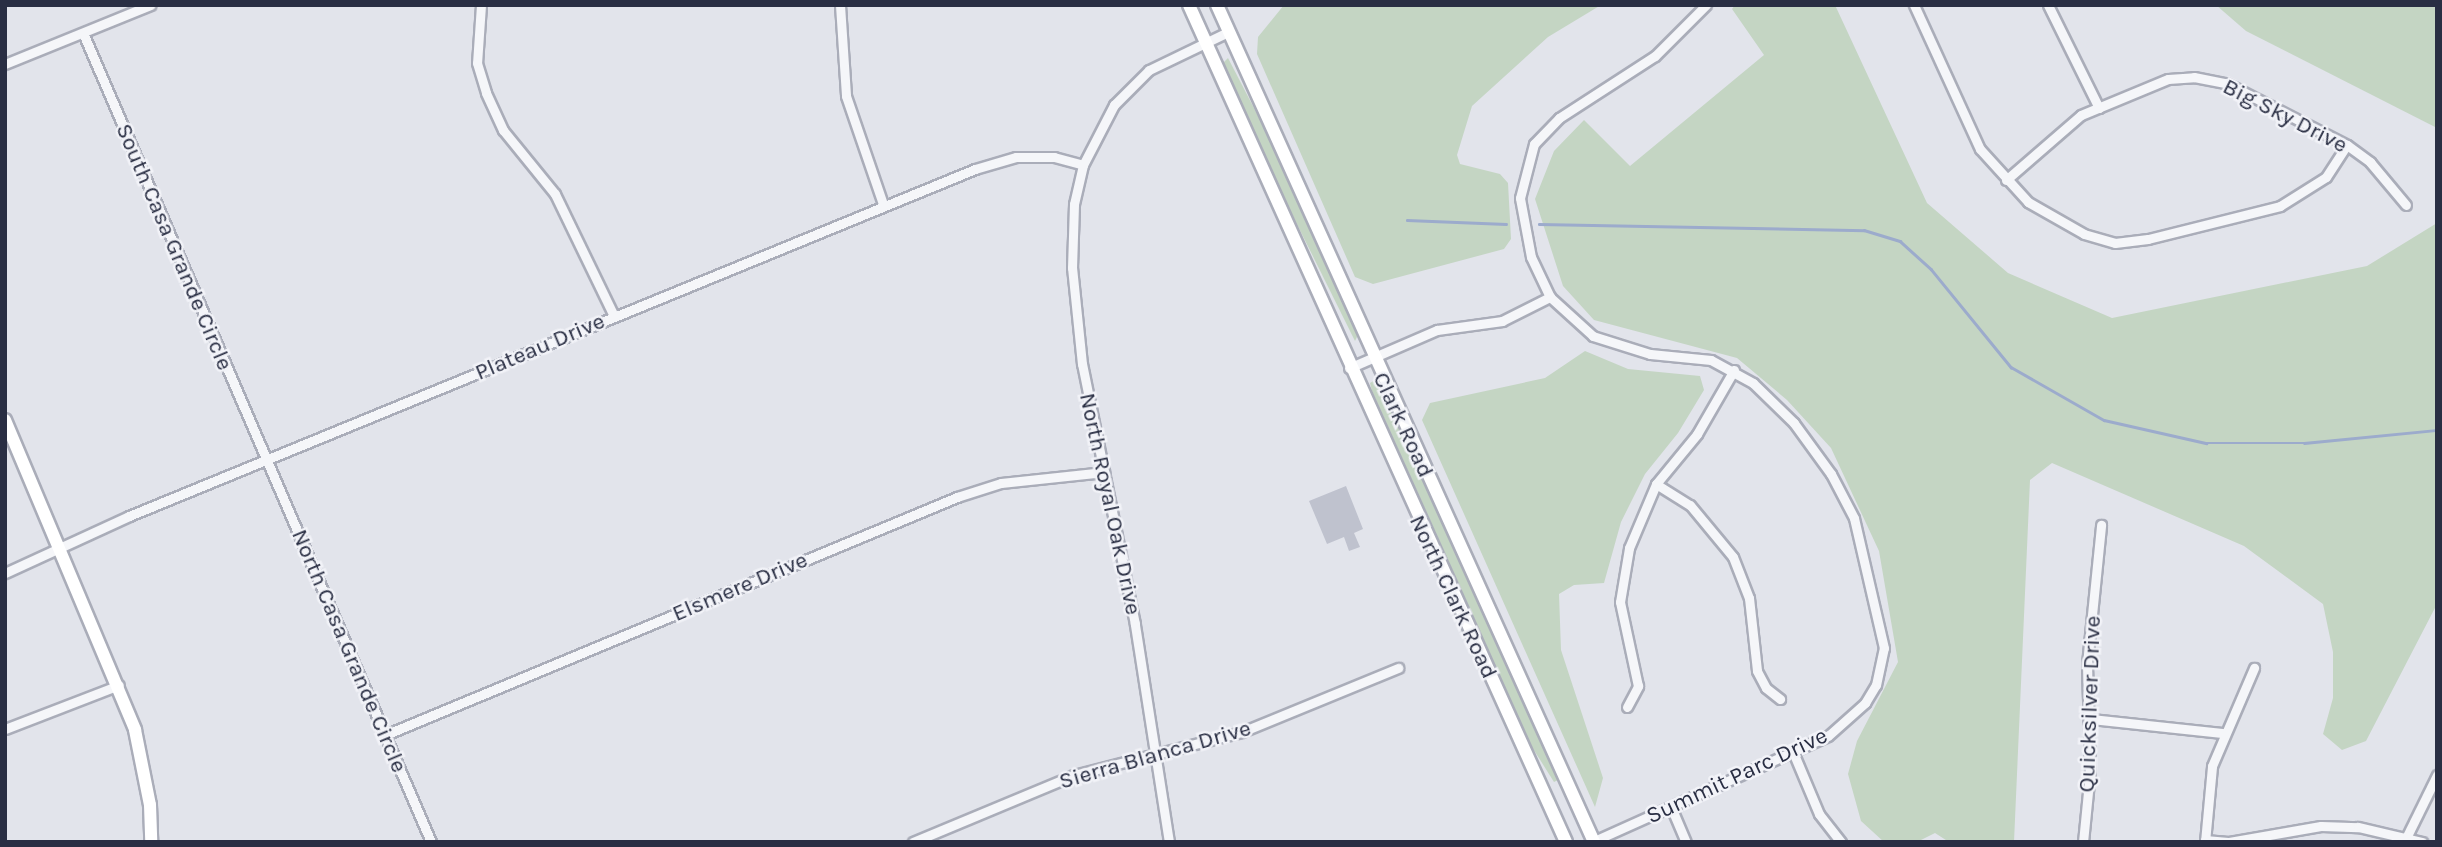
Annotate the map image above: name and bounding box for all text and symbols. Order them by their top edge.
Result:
street label: Big Sky Drive [2218,73,2352,159]
street label: South Casa Grande Circle [109,119,239,375]
street label: Plateau Drive [471,307,609,387]
street label: Clark Road [1367,368,1439,482]
street label: North Royal Oak Drive [1073,391,1147,617]
street label: North Clark Road [1403,511,1503,683]
street label: North Casa Grande Circle [285,525,413,777]
street label: Elsmere Drive [668,546,812,628]
street label: Quicksilver Drive [2073,615,2107,793]
street label: Sierra Blanca Drive [1056,714,1254,796]
street label: Summit Parc Drive [1642,722,1832,830]

